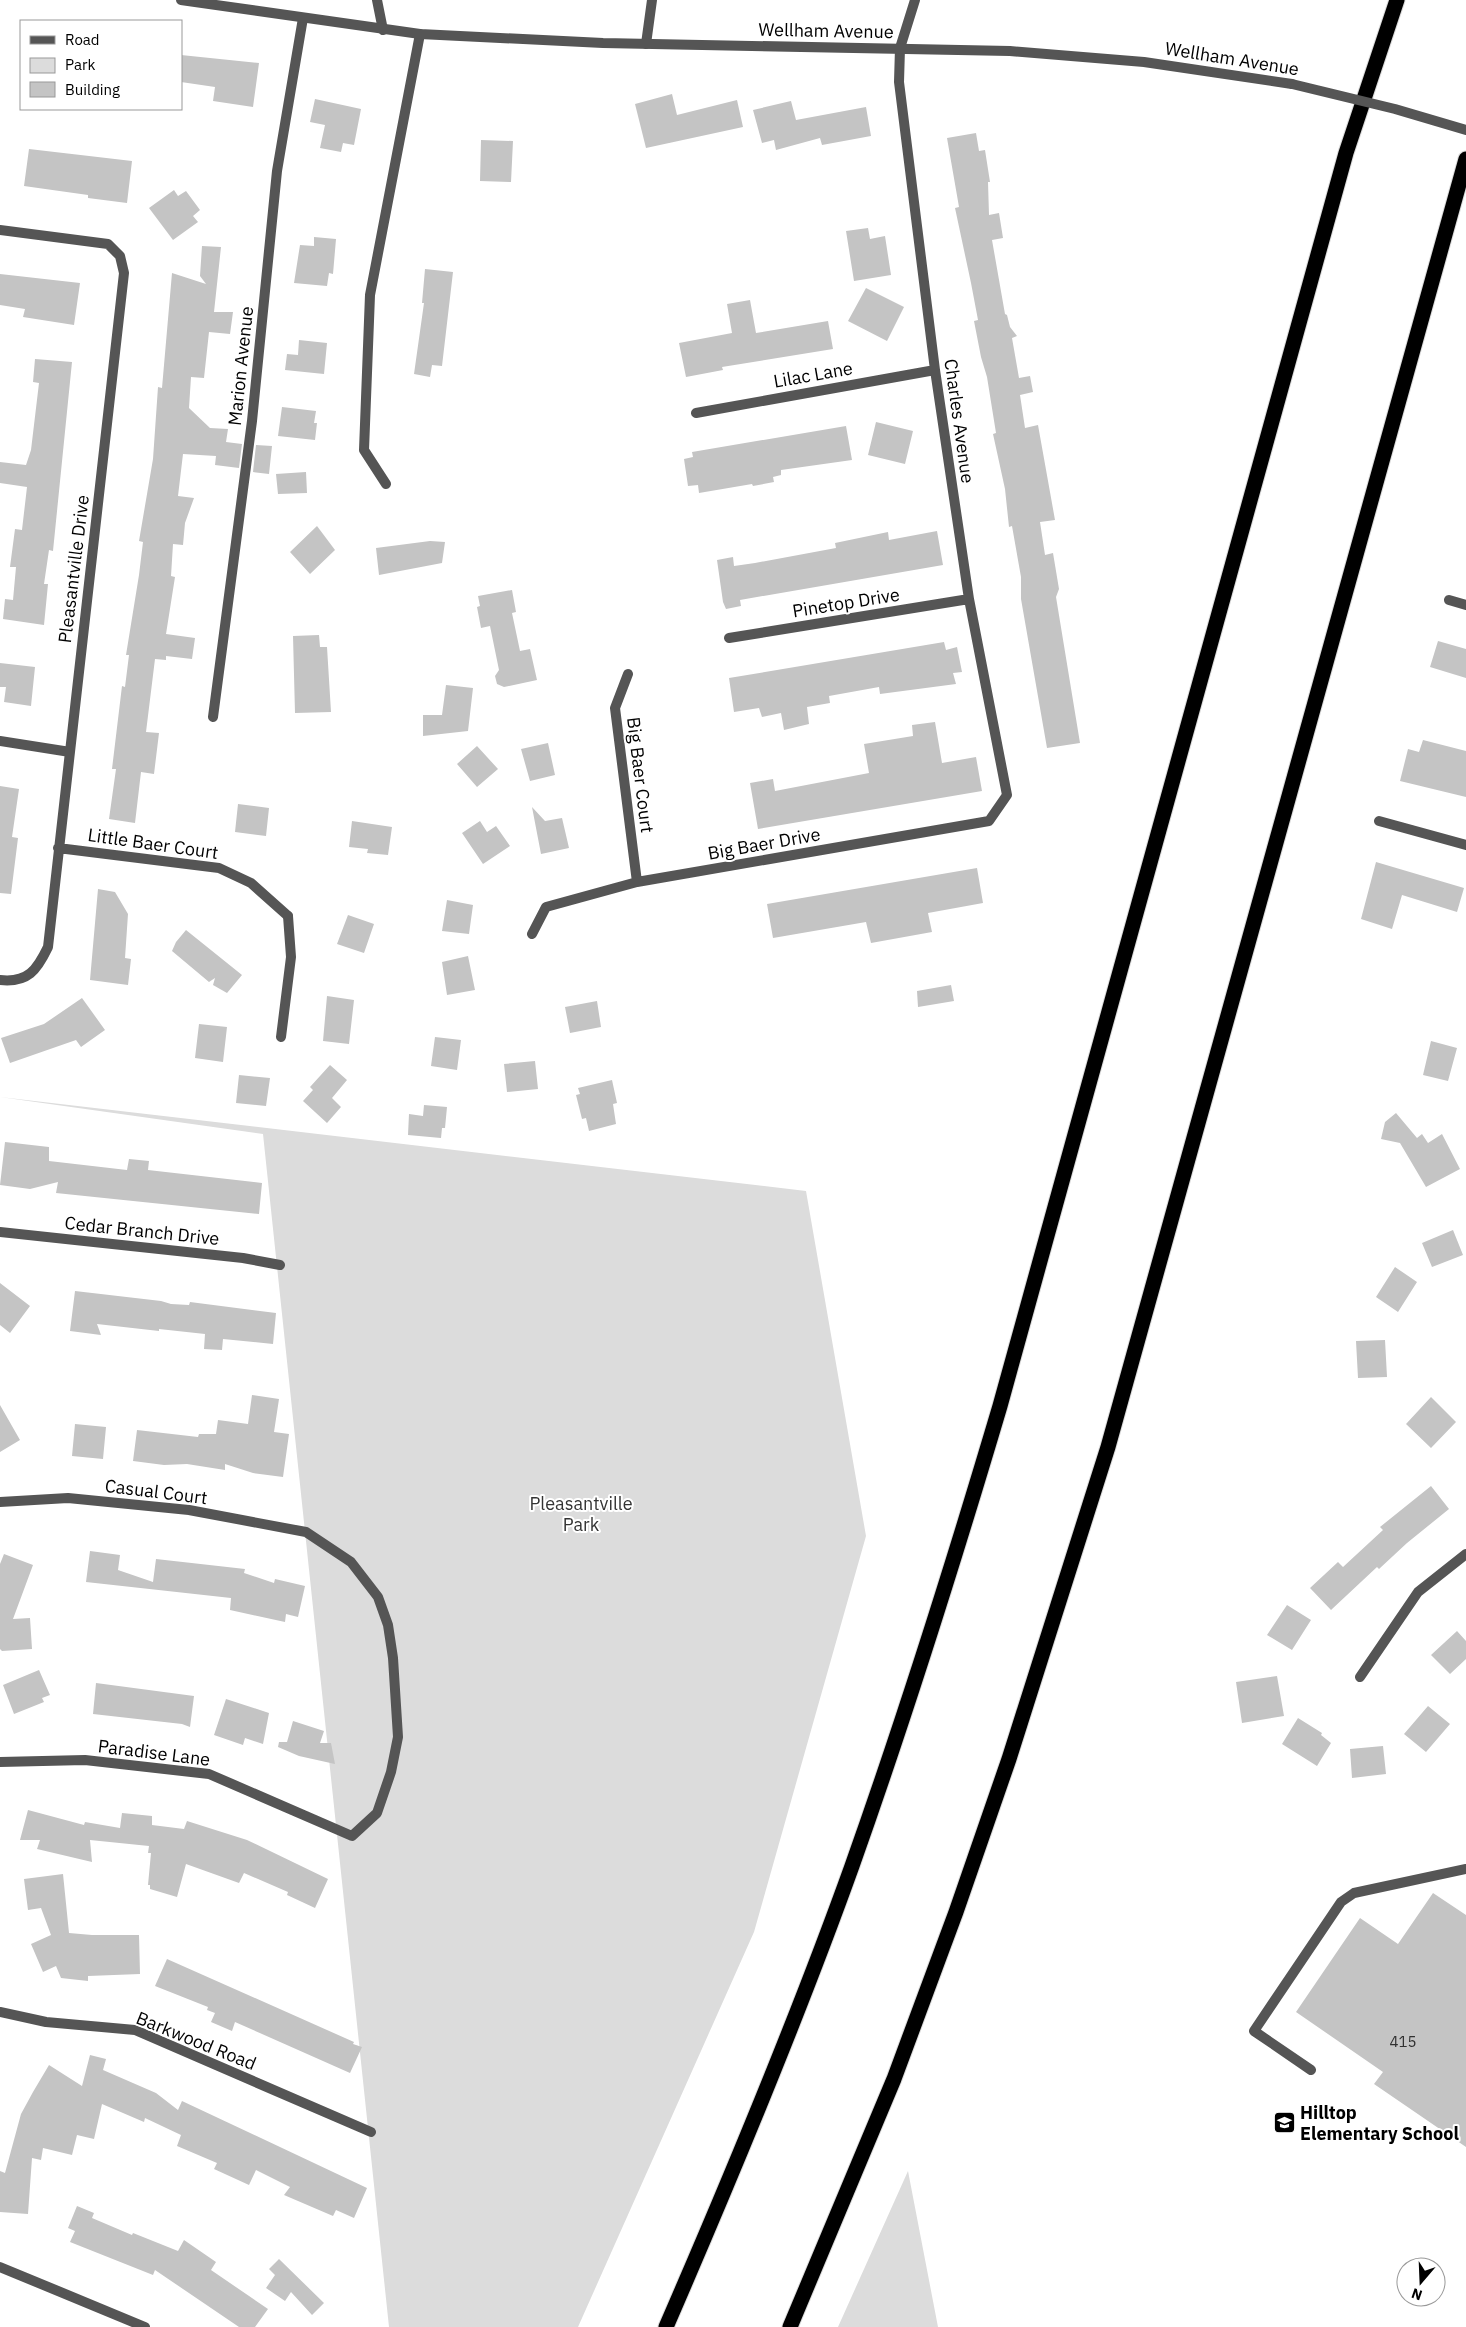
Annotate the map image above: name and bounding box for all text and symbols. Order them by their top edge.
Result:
street label: Wellham Avenue [758,18,894,43]
legend [20,20,182,110]
text: Road [65,30,100,49]
street label: Wellham Avenue [1163,37,1301,80]
text: Park [65,55,95,74]
text: Building [65,80,120,99]
street label: Marion Avenue [223,305,258,427]
street label: Lilac Lane [772,356,854,393]
street label: Charles Avenue [939,357,980,485]
street label: Pleasantville Drive [53,493,94,644]
street label: Pinetop Drive [791,583,901,622]
street label: Big Baer Court [622,716,659,834]
street label: Big Baer Drive [706,822,822,865]
street label: Little Baer Court [86,823,220,864]
street label: Cedar Branch Drive [64,1211,221,1250]
street label: Casual Court [104,1474,209,1509]
park label: Pleasantville Park [529,1492,633,1536]
street label: Paradise Lane [97,1734,212,1771]
street label: Barkwood Road [133,2006,260,2075]
house number: 415 [1389,2032,1417,2051]
place label: Hilltop Elementary School [1300,2101,1459,2145]
school or university icon: Hilltop Elementary School [1272,2111,1296,2135]
north arrow [1396,2257,1446,2307]
text: N [1409,2284,1424,2304]

